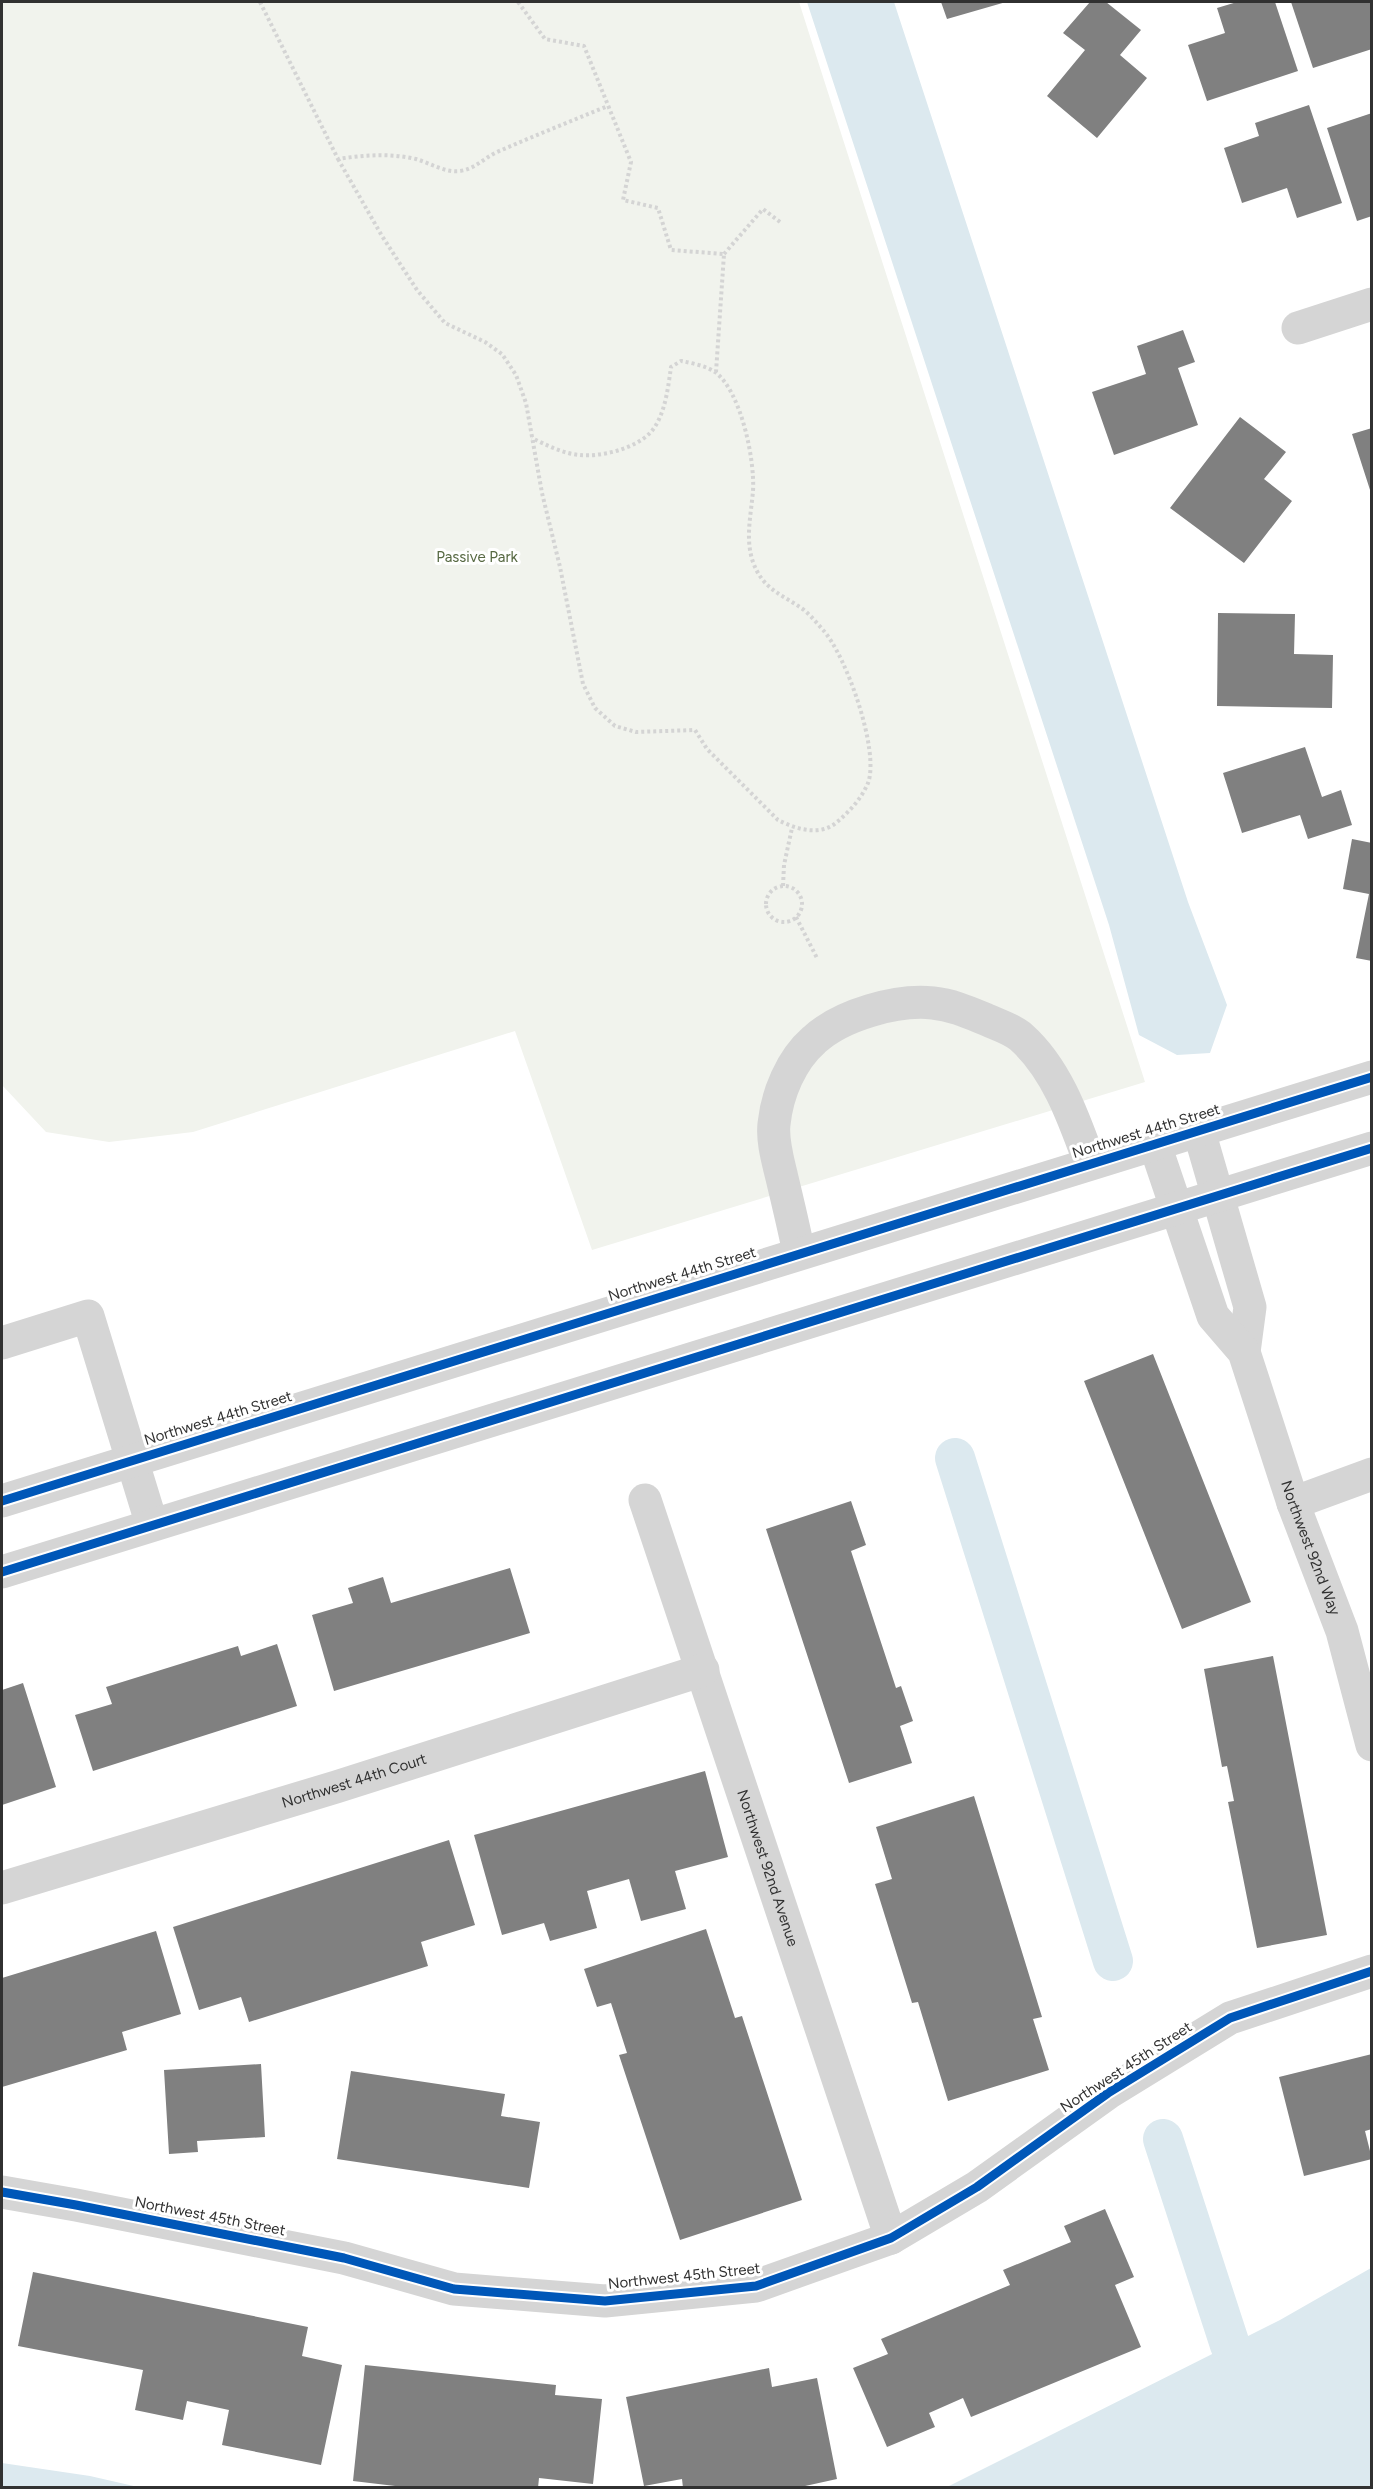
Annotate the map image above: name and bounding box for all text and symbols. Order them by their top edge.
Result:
park label: Passive Park [436,548,519,566]
street label: Northwest 44th Street [1070,1100,1222,1162]
street label: Northwest 44th Street [606,1243,758,1305]
street label: Northwest 44th Street [142,1387,294,1449]
street label: Northwest 92nd Way [1277,1478,1344,1618]
street label: Northwest 44th Court [280,1750,429,1812]
street label: Northwest 92nd Avenue [733,1787,802,1949]
street label: Northwest 45th Street [1057,2018,1195,2116]
street label: Northwest 45th Street [133,2193,287,2240]
street label: Northwest 45th Street [607,2259,761,2293]

